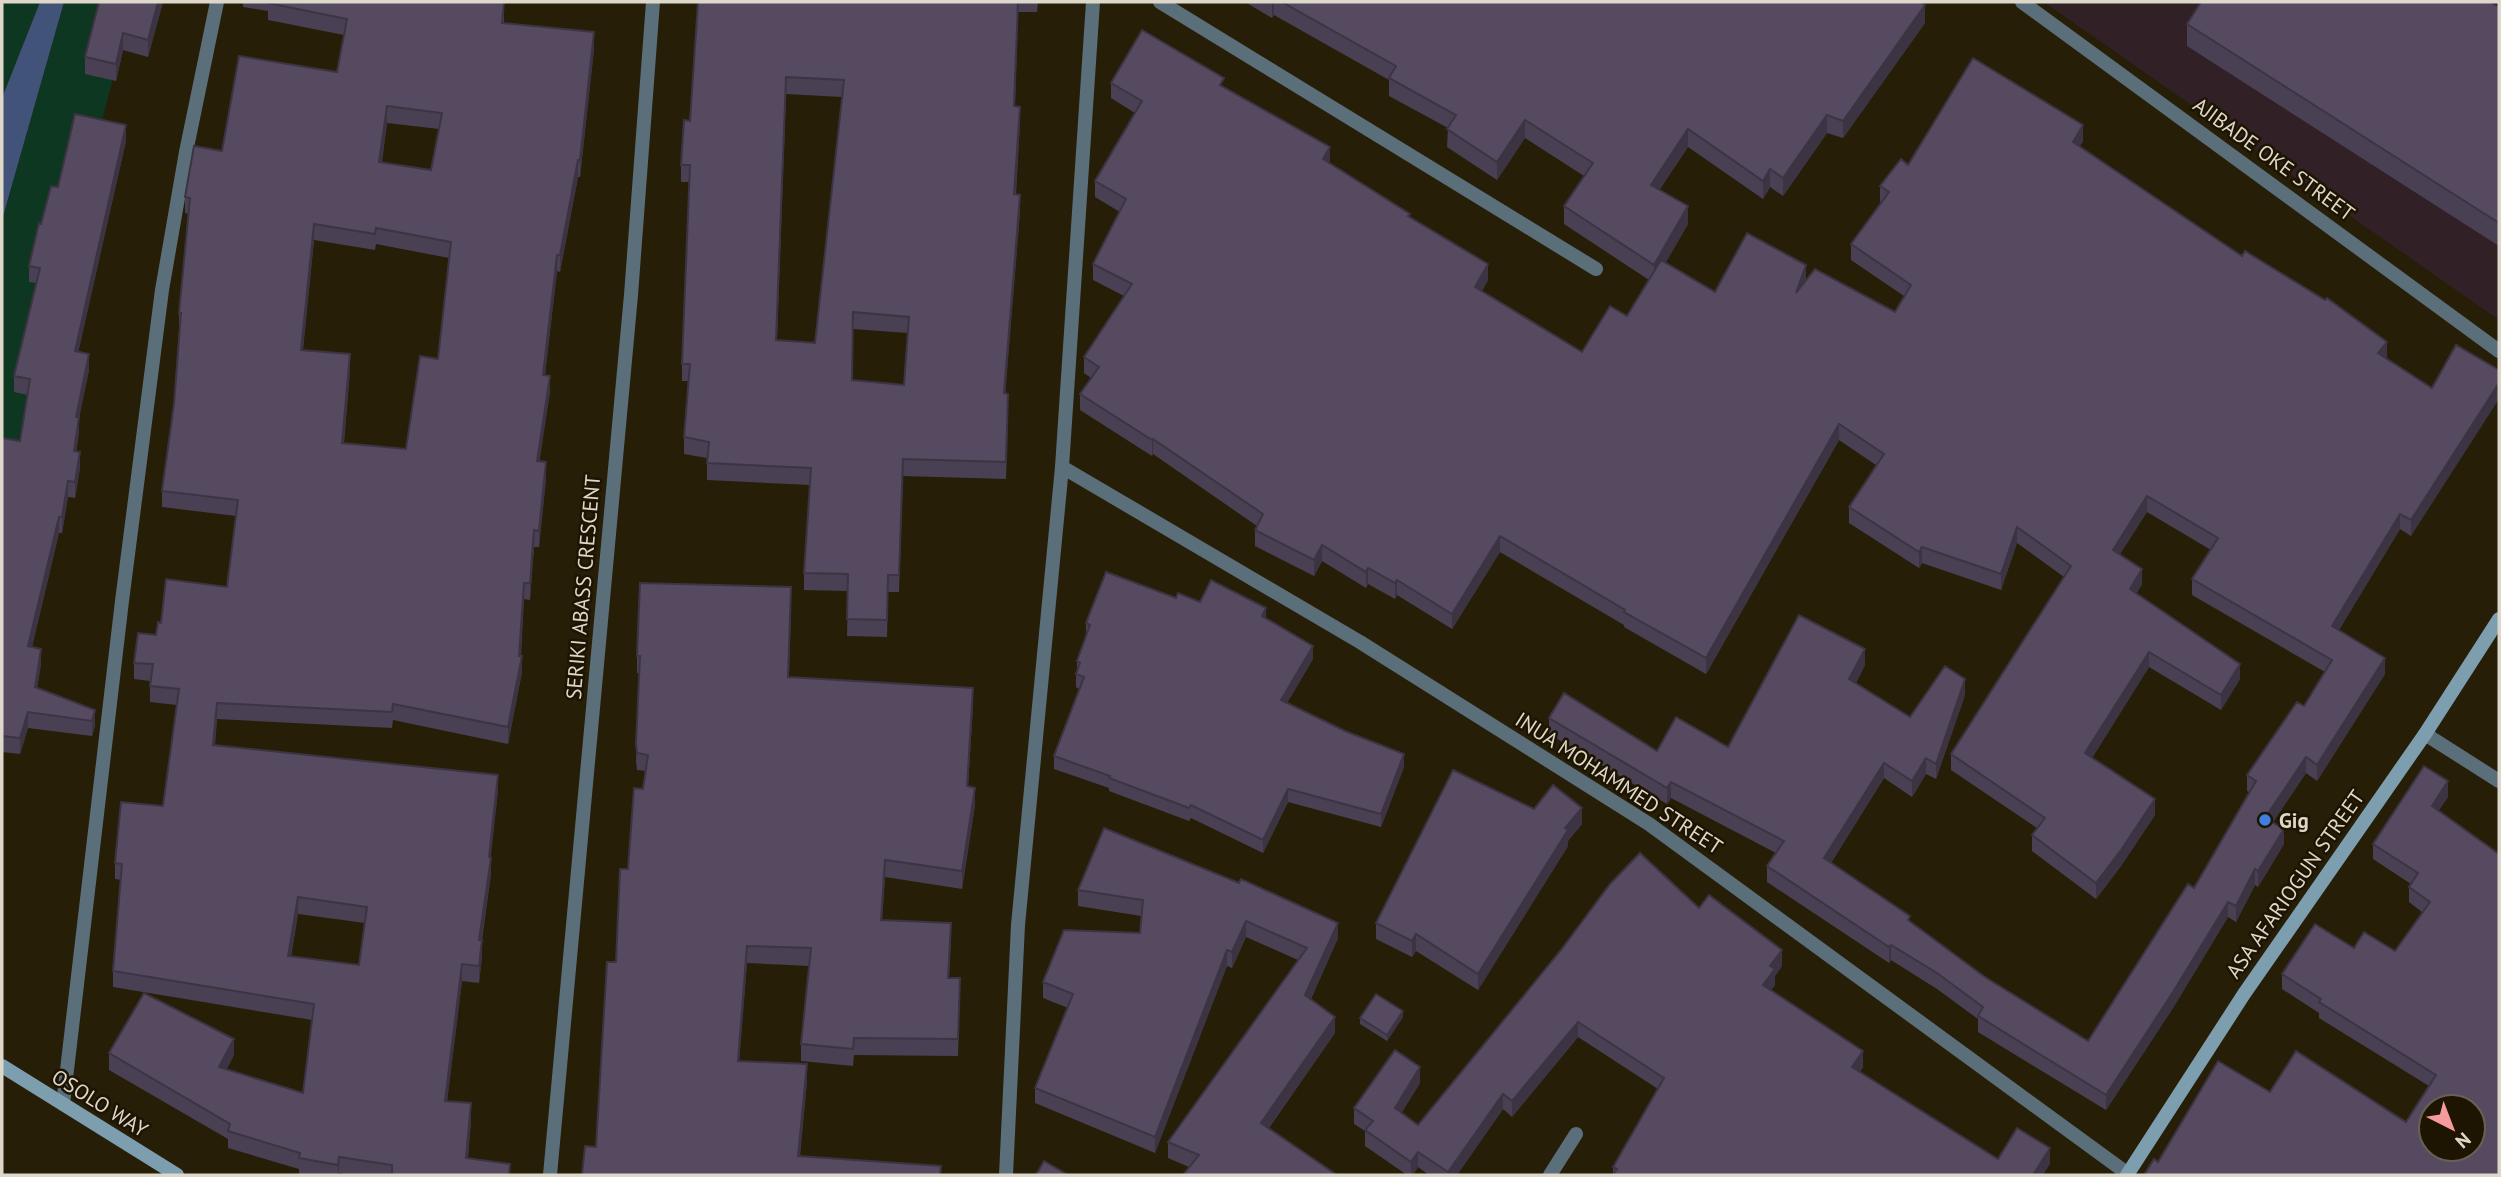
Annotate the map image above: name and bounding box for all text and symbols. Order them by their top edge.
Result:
street label: AJIBADE OKE STREET [2188,91,2360,227]
street label: SERIKI ABASS CRESCENT [560,473,606,701]
street label: INUA MOHAMMED STREET [1510,706,1728,860]
street label: ASA AFARIOGUN STREET [2220,784,2370,983]
place label: Gig [2279,807,2309,834]
marker: Gig [2257,812,2273,828]
street label: OSOLO WAY [47,1063,153,1143]
north arrow [2417,1093,2487,1163]
text: N [2451,1128,2476,1154]

